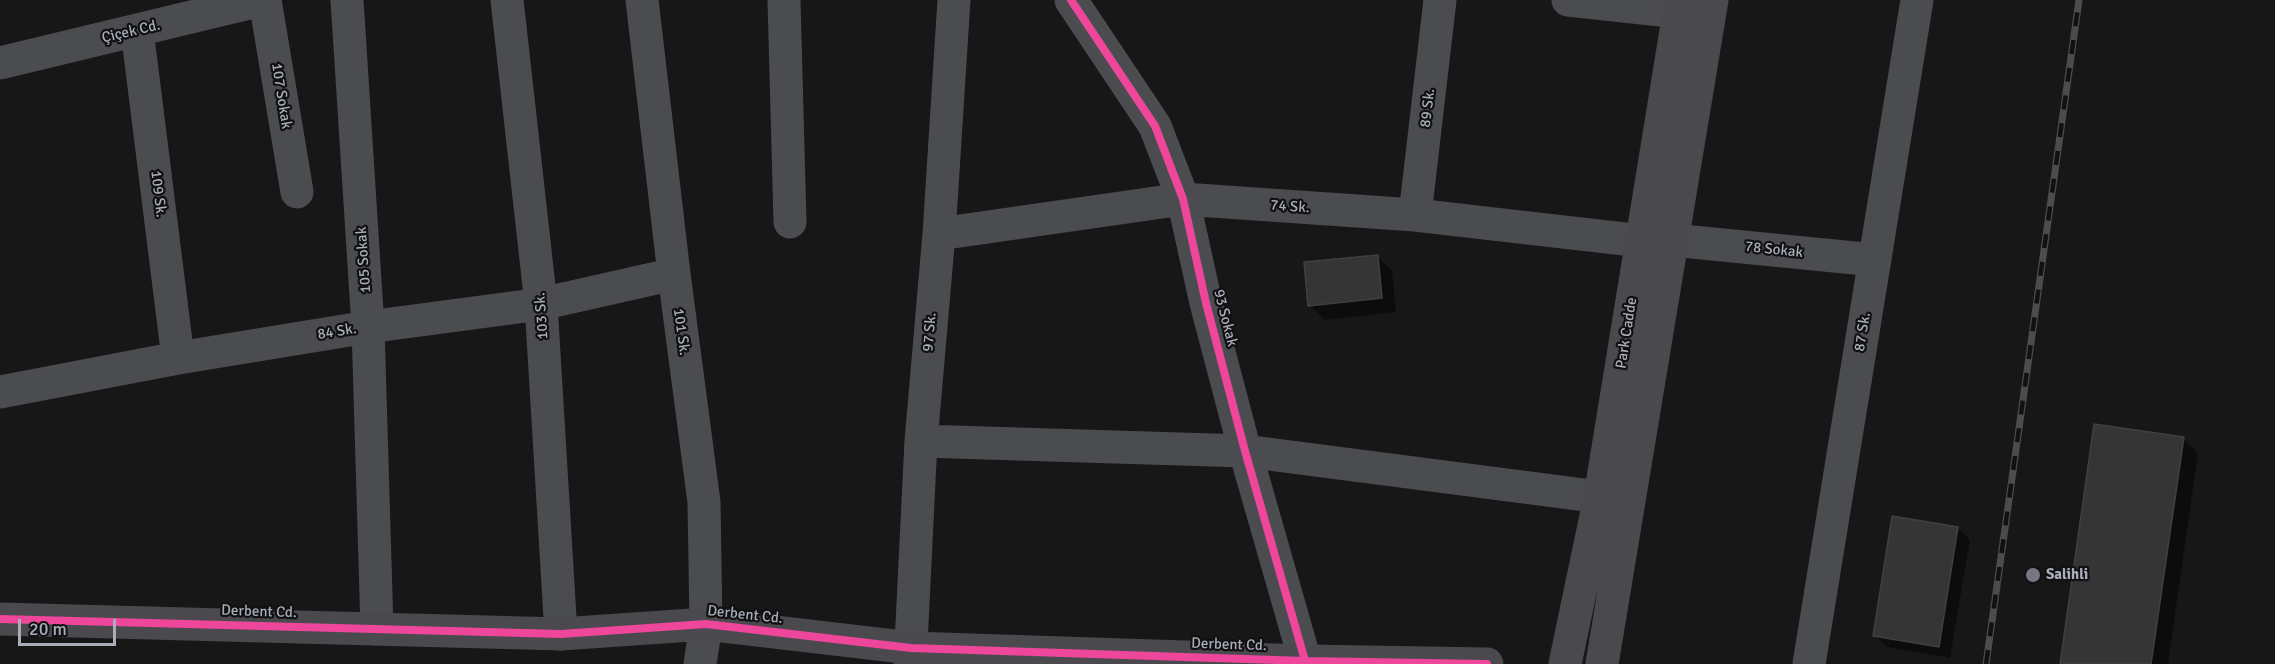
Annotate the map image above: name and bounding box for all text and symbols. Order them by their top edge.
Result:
street label: Çiçek Cd. [100,17,162,47]
street label: 107 Sokak [267,62,295,130]
street label: 89 Sk. [1417,87,1439,129]
street label: 109 Sk. [146,169,170,219]
street label: 74 Sk. [1270,197,1310,217]
street label: 105 Sokak [353,226,375,294]
street label: 78 Sokak [1744,238,1804,262]
street label: 93 Sokak [1209,288,1241,348]
street label: 103 Sk. [531,292,553,340]
street label: Park Cadde [1612,296,1642,370]
street label: 101 Sk. [669,307,693,357]
street label: 87 Sk. [1851,311,1875,353]
street label: 97 Sk. [919,312,941,352]
street label: 84 Sk. [316,320,358,344]
marker: Salihli [2024,566,2042,584]
place label: Salihli [2046,566,2088,584]
street label: Derbent Cd. [221,602,297,622]
street label: Derbent Cd. [706,602,784,628]
scale bar [21,607,118,645]
text: 20 m [29,618,67,640]
street label: Derbent Cd. [1191,635,1267,655]

